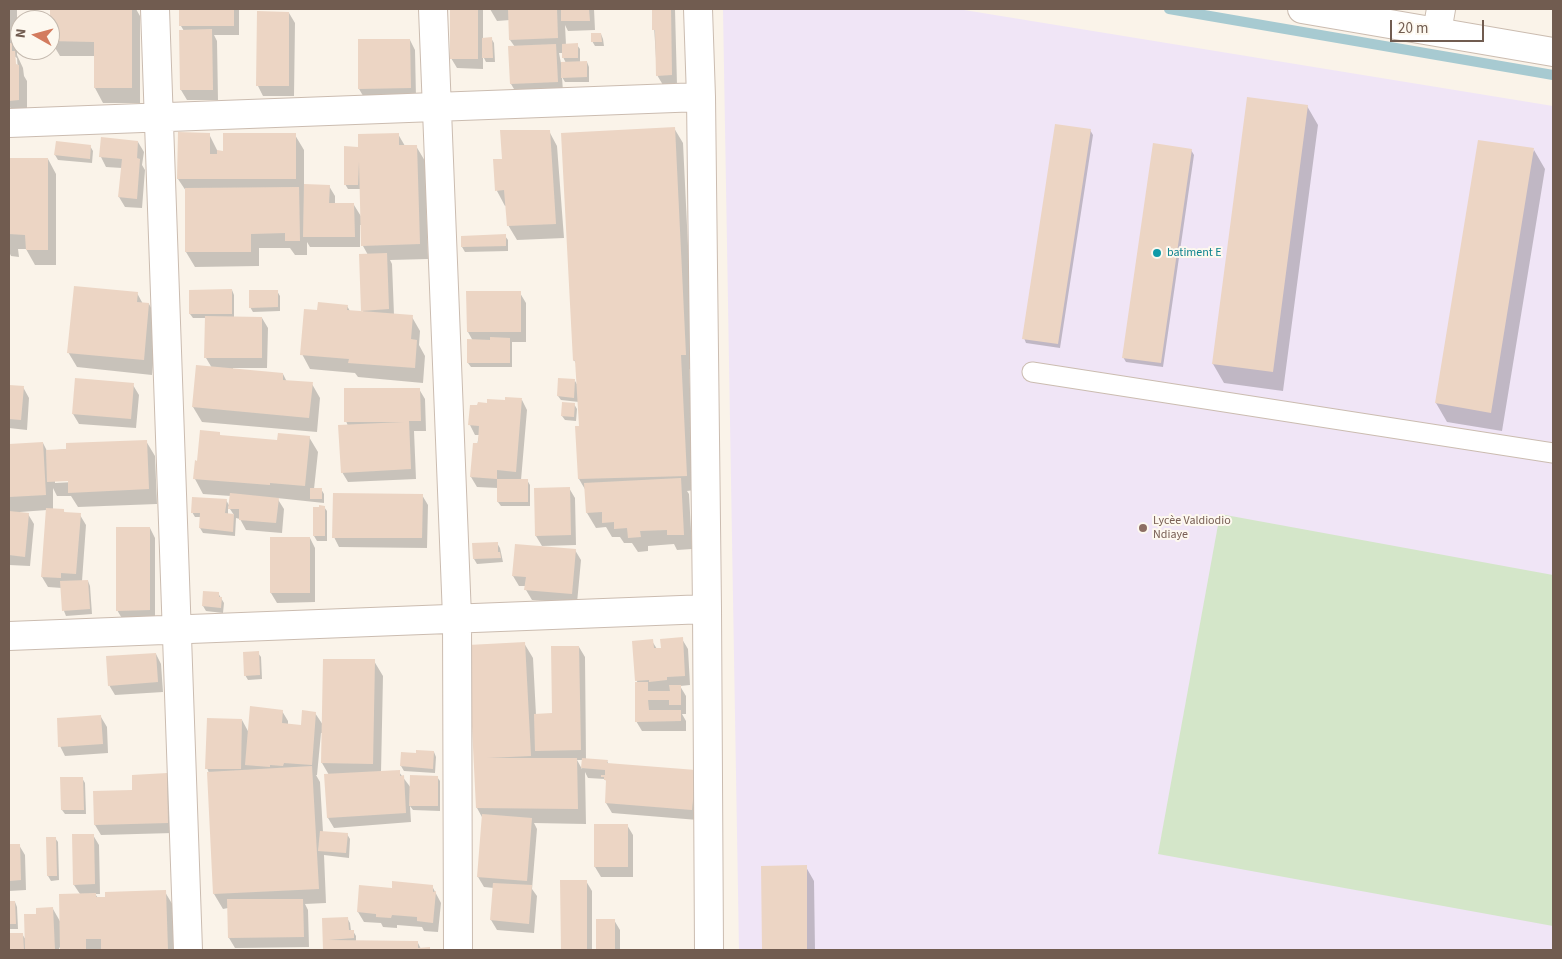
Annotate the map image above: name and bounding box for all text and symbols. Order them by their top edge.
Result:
north arrow [10,10,60,60]
scale bar [1392,10,1486,42]
text: 20 m [1398,18,1428,39]
text: N [11,27,32,39]
place label: batiment E [1167,246,1222,260]
marker: batiment E [1151,247,1163,259]
place label: Lycèe Valdiodio Ndiaye [1153,514,1231,542]
marker: Lycèe Valdiodio Ndiaye [1137,522,1149,534]

